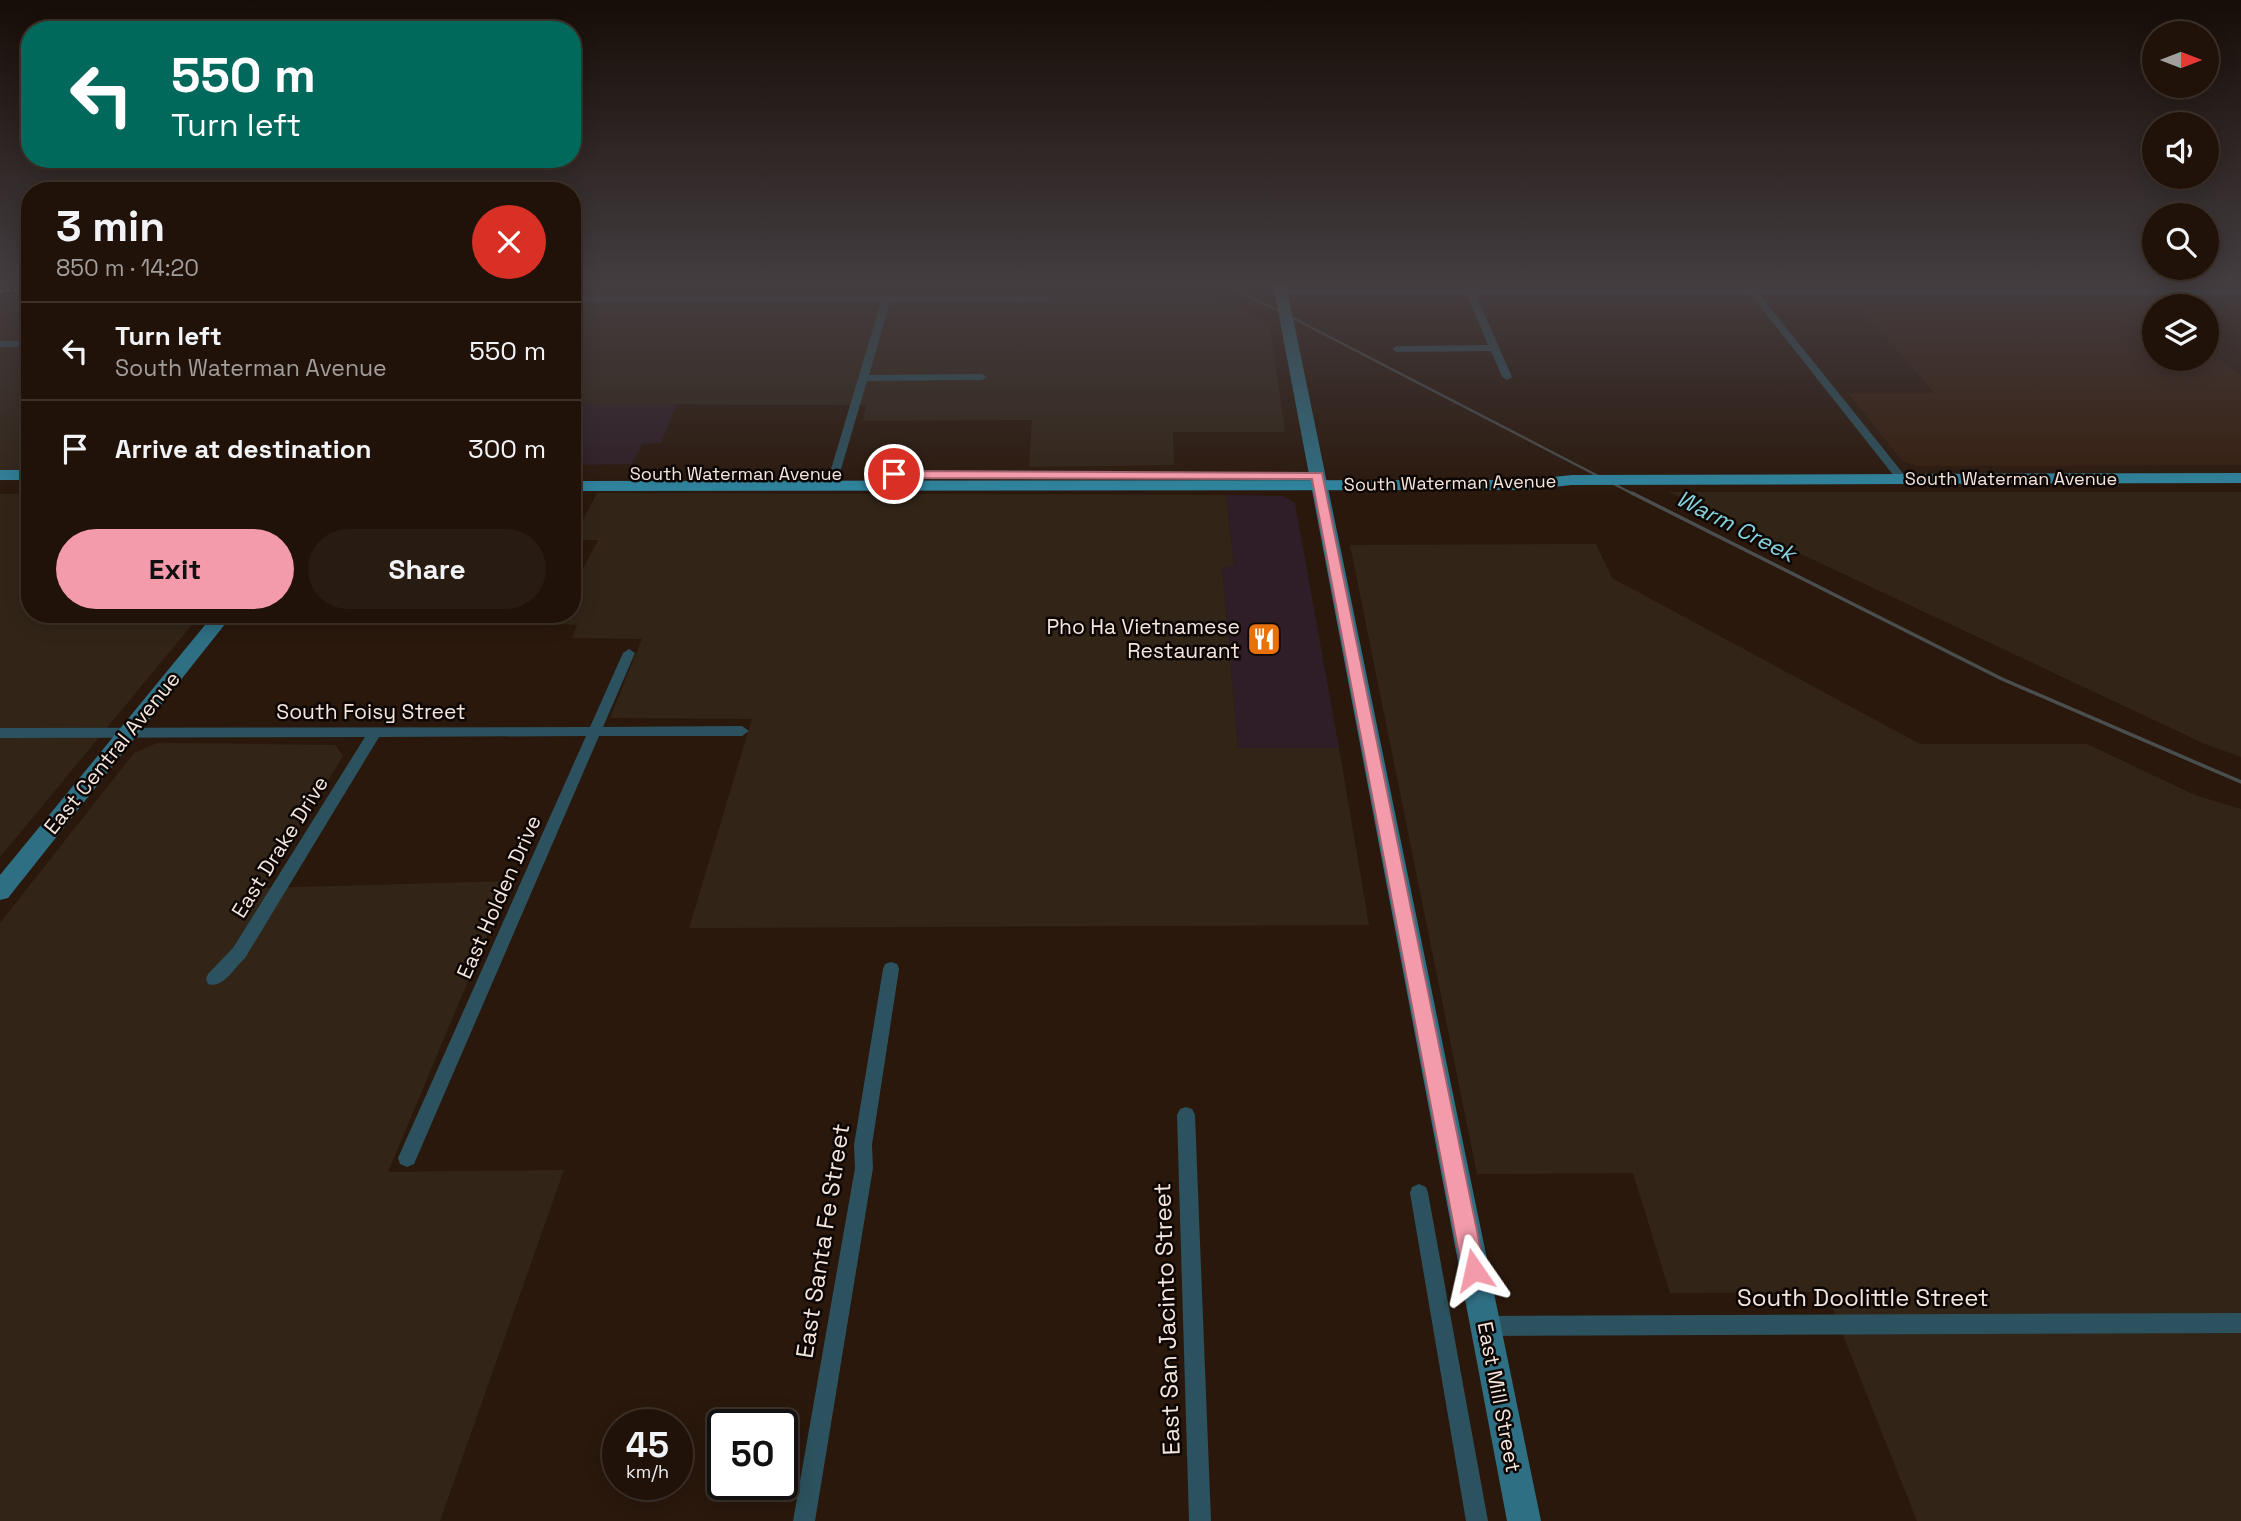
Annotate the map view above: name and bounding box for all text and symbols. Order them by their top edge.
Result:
north arrow [2142,21,2219,98]
map controls [2142,21,2219,371]
text: 550 m [171,44,316,106]
icon: left [56,49,147,140]
text: Turn left [171,105,301,145]
button: sound [2142,112,2219,189]
text: 3 min [56,200,165,253]
button: search [2142,203,2219,280]
button: close [472,205,546,279]
text: 850 m · 14:20 [56,253,199,283]
button: layers [2142,294,2219,371]
text: Turn left [115,319,222,353]
icon: left [56,332,94,370]
text: 550 m [469,334,546,368]
text: South Waterman Avenue [115,353,387,383]
icon: arrive [56,430,94,468]
text: Arrive at destination [115,432,372,466]
text: 300 m [468,432,546,466]
pin [864,444,924,504]
icon: arrive [875,455,913,493]
street label: South Waterman Avenue [630,462,842,485]
street label: South Waterman Avenue [1905,467,2117,490]
street label: South Waterman Avenue [1344,469,1556,496]
water label: Warm Creek [1671,483,1803,570]
button: Exit [56,529,294,609]
button: Share [308,529,546,609]
place label: Pho Ha Vietnamese Restaurant [1046,613,1240,664]
restaurant icon: Pho Ha Vietnamese Restaurant [1245,620,1283,658]
street label: East Central Avenue [38,666,186,840]
street label: South Foisy Street [276,698,466,725]
street label: East Drake Drive [225,771,334,923]
street label: East Holden Drive [450,811,547,983]
street label: East Santa Fe Street [789,1121,856,1360]
street label: East San Jacinto Street [1146,1182,1187,1456]
position arrow [1437,1233,1511,1307]
street label: South Doolittle Street [1737,1282,1989,1313]
street label: East Mill Street [1472,1319,1527,1475]
speed limit sign: 50 [707,1409,798,1500]
text: 45 [626,1423,669,1467]
text: km/h [626,1460,669,1483]

